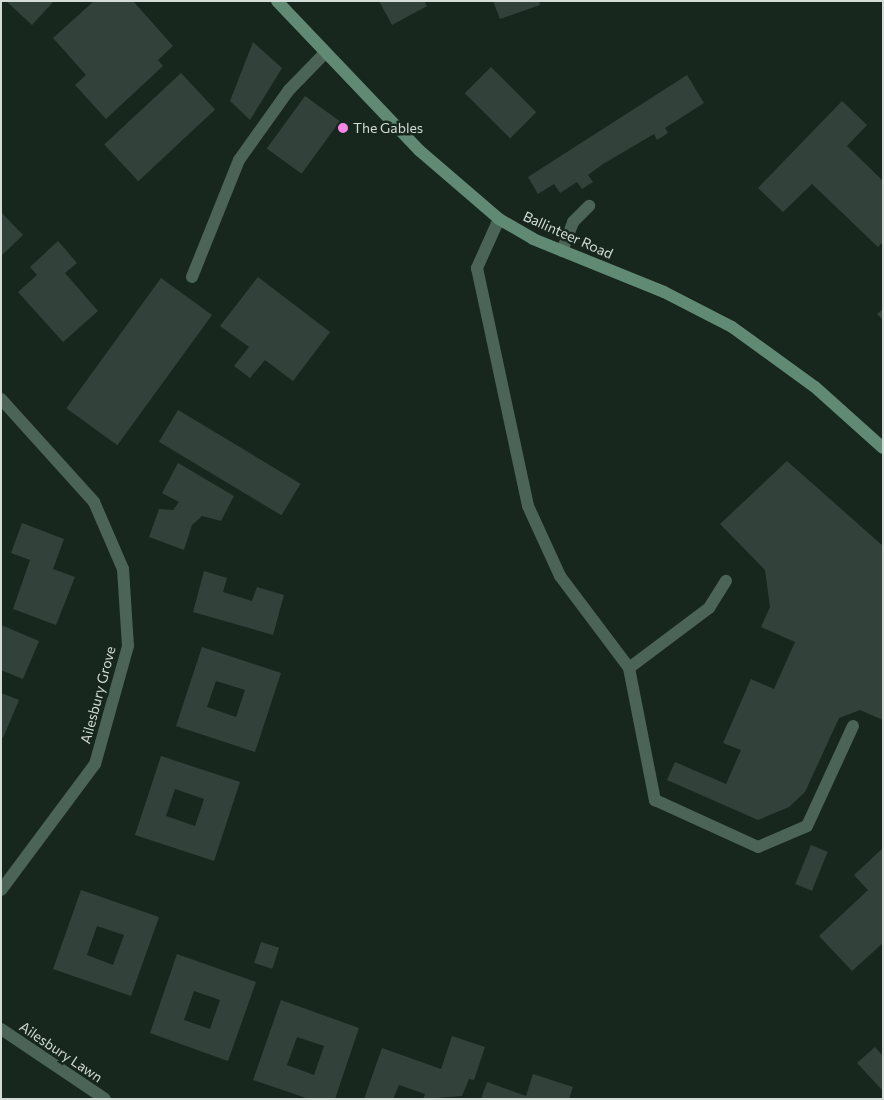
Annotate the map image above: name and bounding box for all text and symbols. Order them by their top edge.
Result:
place label: The Gables [353,120,423,136]
marker: The Gables [337,122,349,134]
street label: Ballinteer Road [521,208,615,262]
street label: Ailesbury Grove [77,644,119,746]
street label: Ailesbury Lawn [16,1018,106,1086]

